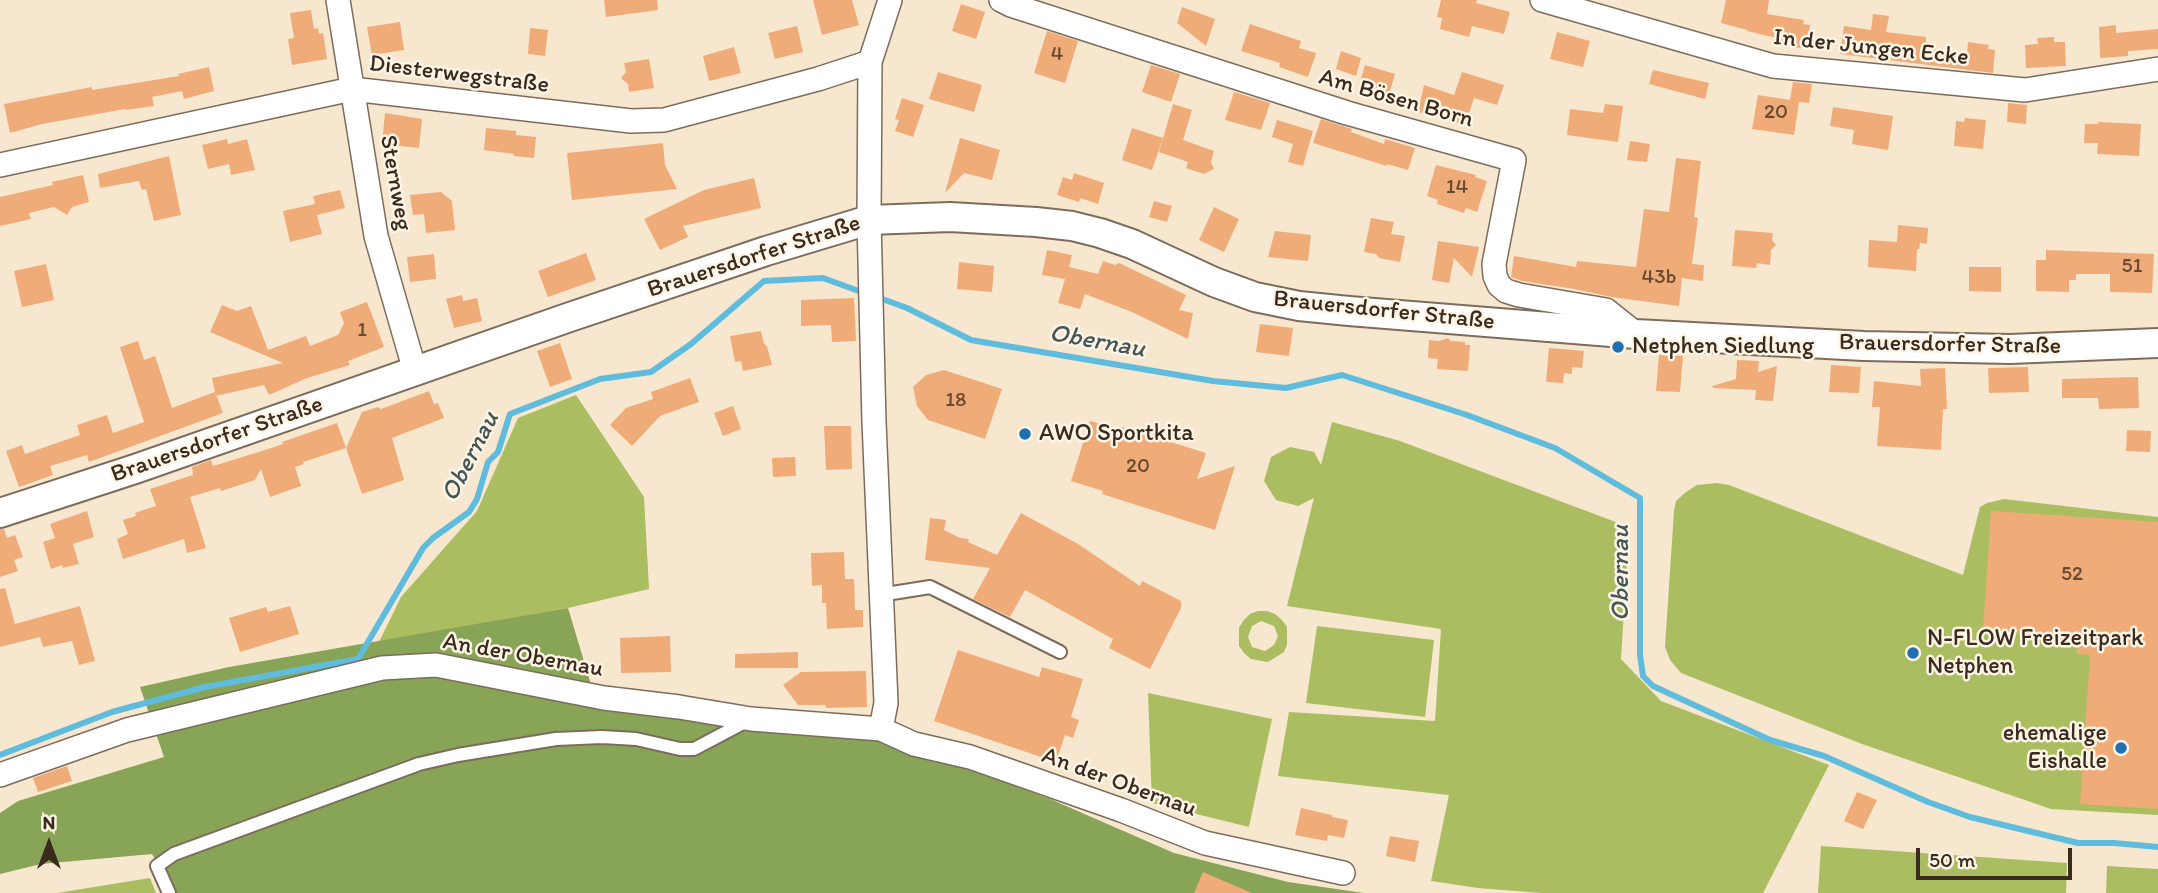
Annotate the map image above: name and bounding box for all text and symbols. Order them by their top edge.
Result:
street label: In der Jungen Ecke [1772,23,1970,73]
house number: 4 [1051,42,1063,68]
street label: Diesterwegstraße [367,50,551,100]
street label: Am Bösen Born [1316,63,1476,135]
house number: 20 [1764,100,1788,126]
street label: Sternweg [372,133,418,233]
house number: 14 [1446,175,1468,201]
street label: Brauersdorfer Straße [644,209,864,305]
house number: 51 [2122,254,2142,280]
house number: 43b [1642,265,1676,291]
street label: Brauersdorfer Straße [1272,285,1496,337]
house number: 1 [357,318,367,344]
water label: Obernau [1047,318,1147,366]
street label: Brauersdorfer Straße [1839,329,2061,361]
place label: Netphen Siedlung [1632,333,1814,361]
marker: Netphen Siedlung [1610,339,1626,355]
house number: 18 [945,388,967,414]
street label: Brauersdorfer Straße [107,390,327,490]
water label: Obernau [435,407,507,507]
place label: AWO Sportkita [1039,420,1194,448]
marker: AWO Sportkita [1017,426,1033,442]
house number: 20 [1126,454,1150,480]
water label: Obernau [1605,525,1637,621]
house number: 52 [2061,562,2083,588]
place label: N-FLOW Freizeitpark Netphen [1927,625,2143,681]
street label: An der Obernau [440,628,606,684]
marker: N-FLOW Freizeitpark Netphen [1905,645,1921,661]
place label: ehemalige Eishalle [2003,720,2107,776]
marker: ehemalige Eishalle [2113,740,2129,756]
street label: An der Obernau [1038,742,1200,824]
north arrow [14,809,84,879]
text: N [43,811,55,834]
scale bar [1920,834,2076,878]
text: 50 m [1929,847,1975,872]

